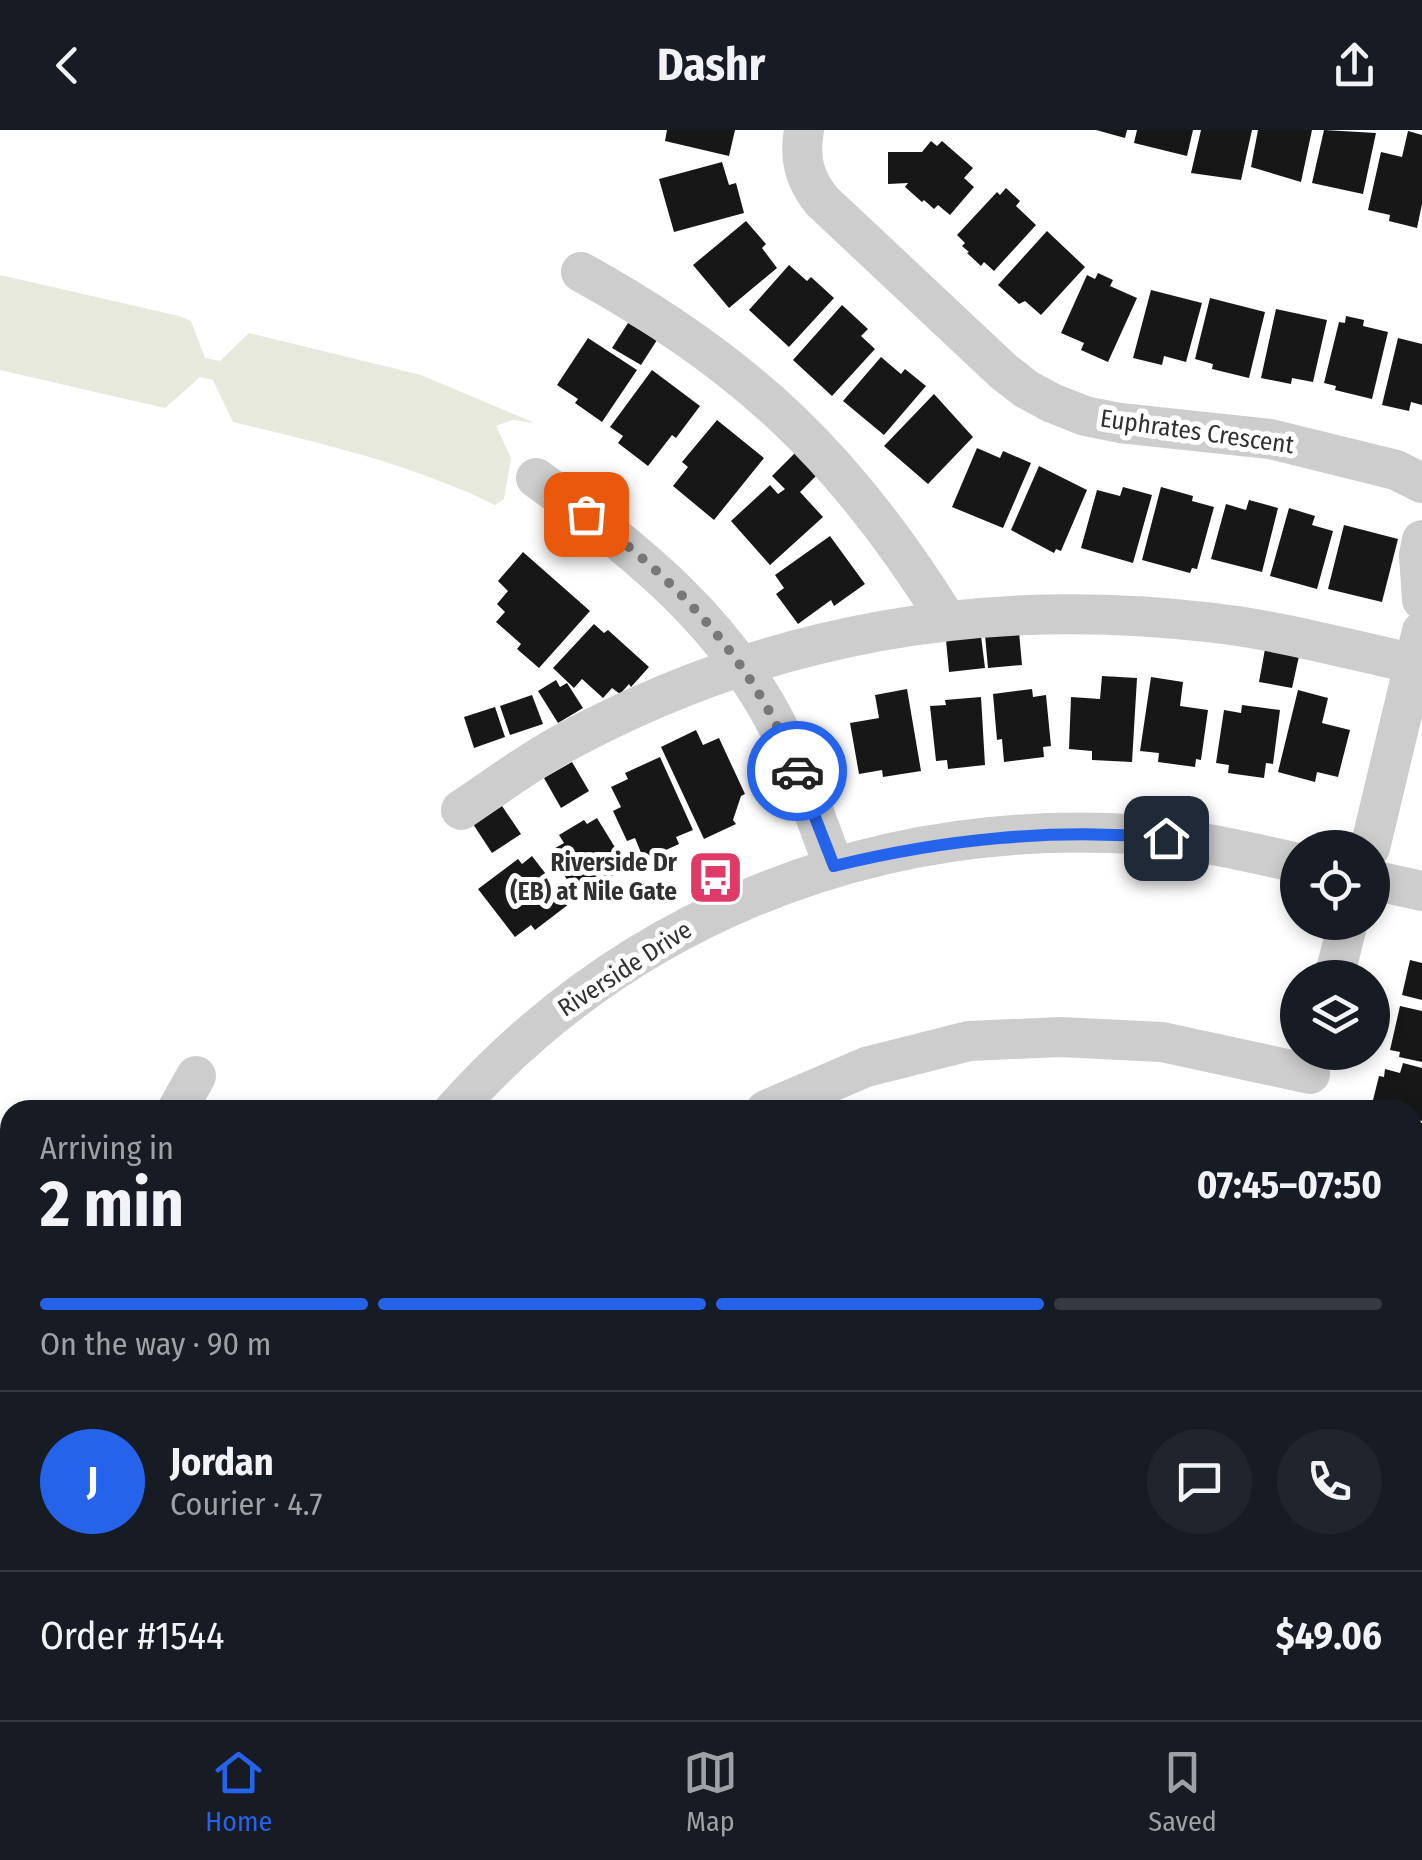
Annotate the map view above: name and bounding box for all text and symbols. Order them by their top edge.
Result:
icon: back [40,38,95,93]
text: Dashr [657,38,765,92]
icon: share [1327,38,1382,93]
street label: Euphrates Crescent [1098,404,1297,461]
pin [544,472,629,557]
icon: bag [559,487,614,542]
courier [747,721,847,821]
icon: car [770,744,825,799]
pin [1124,796,1209,881]
icon: home [1139,811,1194,866]
map controls [1280,830,1390,1070]
button: locate [1280,830,1390,940]
bus stop icon: Riverside Dr (EB) at Nile Gate [686,847,746,907]
place label: Riverside Dr (EB) at Nile Gate [510,848,678,907]
street label: Riverside Drive [553,915,697,1023]
button: layers [1280,960,1390,1070]
text: Arriving in [40,1129,174,1167]
text: 07:45–07:50 [1197,1162,1382,1208]
text: 2 min [40,1165,184,1243]
text: On the way · 90 m [40,1325,271,1363]
button: chat [1147,1429,1252,1534]
button: phone [1277,1429,1382,1534]
text: Jordan [170,1439,274,1485]
text: J [87,1458,98,1504]
text: Courier · 4.7 [170,1485,322,1523]
text: Order #1544 [40,1613,224,1659]
text: $49.06 [1276,1613,1382,1659]
tab: Home [205,1745,272,1838]
tab: Map [683,1745,738,1838]
tab: Saved [1148,1745,1217,1838]

